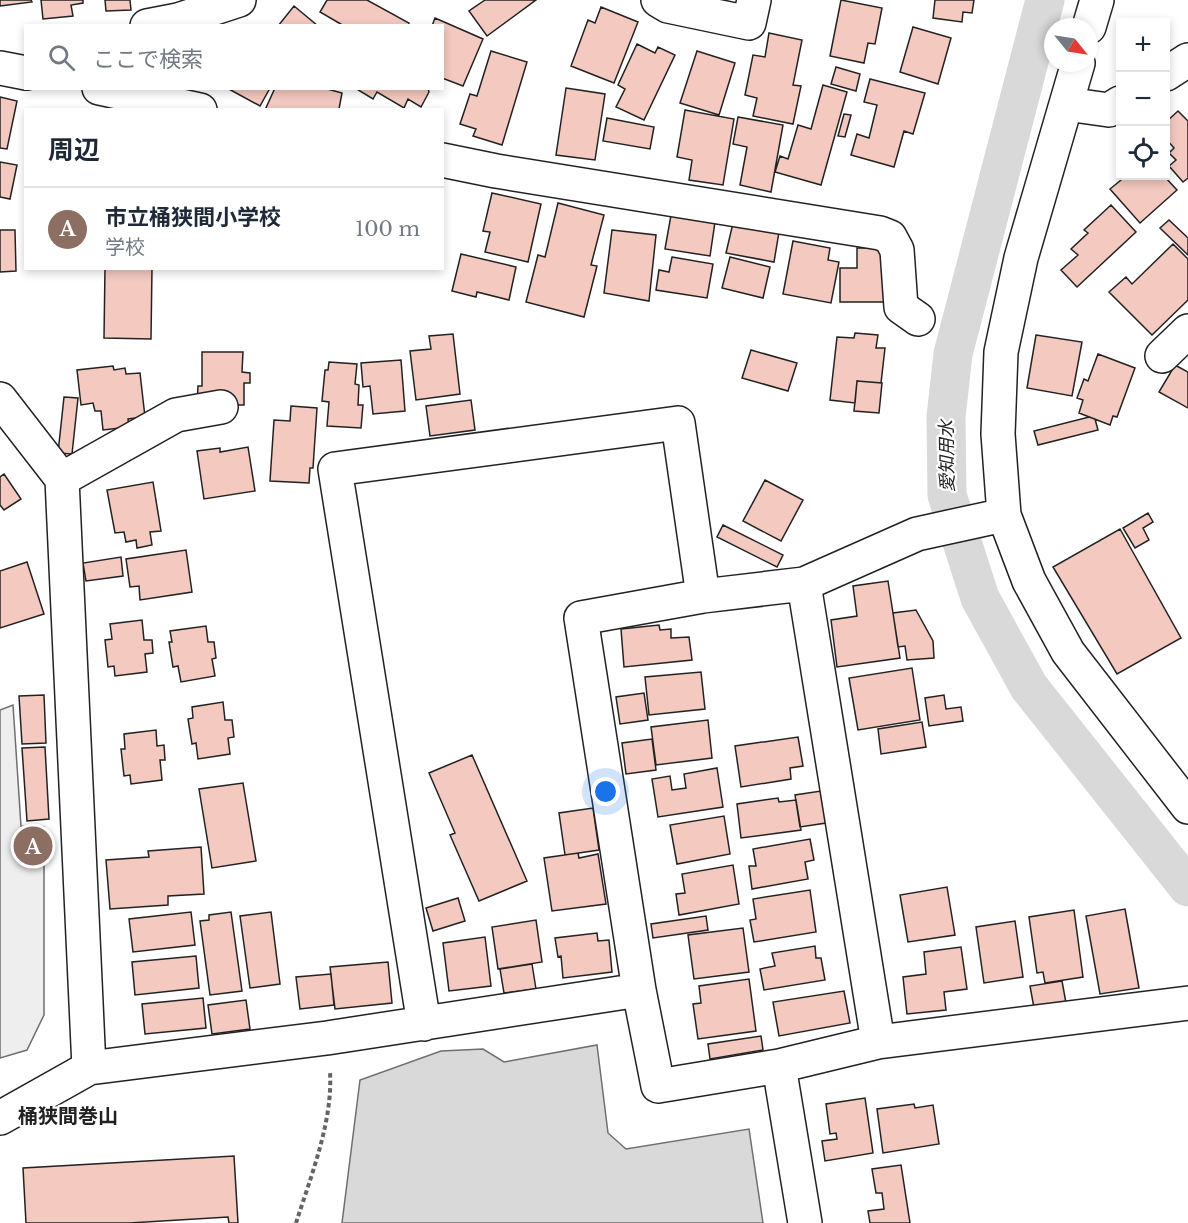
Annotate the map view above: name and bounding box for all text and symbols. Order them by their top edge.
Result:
north arrow [1044,18,1098,72]
map controls [1116,18,1170,180]
button: + [1116,18,1170,72]
search box [24,24,444,90]
icon: search [45,41,78,74]
text: ここで検索 [93,46,203,73]
button: − [1116,72,1170,126]
button: locate [1116,126,1170,180]
text: 周辺 [48,134,100,166]
text: 市立桶狭間小学校 [105,204,281,231]
text: A [59,217,76,241]
text: 100 m [355,217,420,241]
text: 学校 [105,235,145,259]
water label: 愛知用水 [935,418,959,492]
your location [591,777,620,806]
pin: A [14,824,52,868]
district label: 桶狭間巻山 [18,1104,118,1128]

